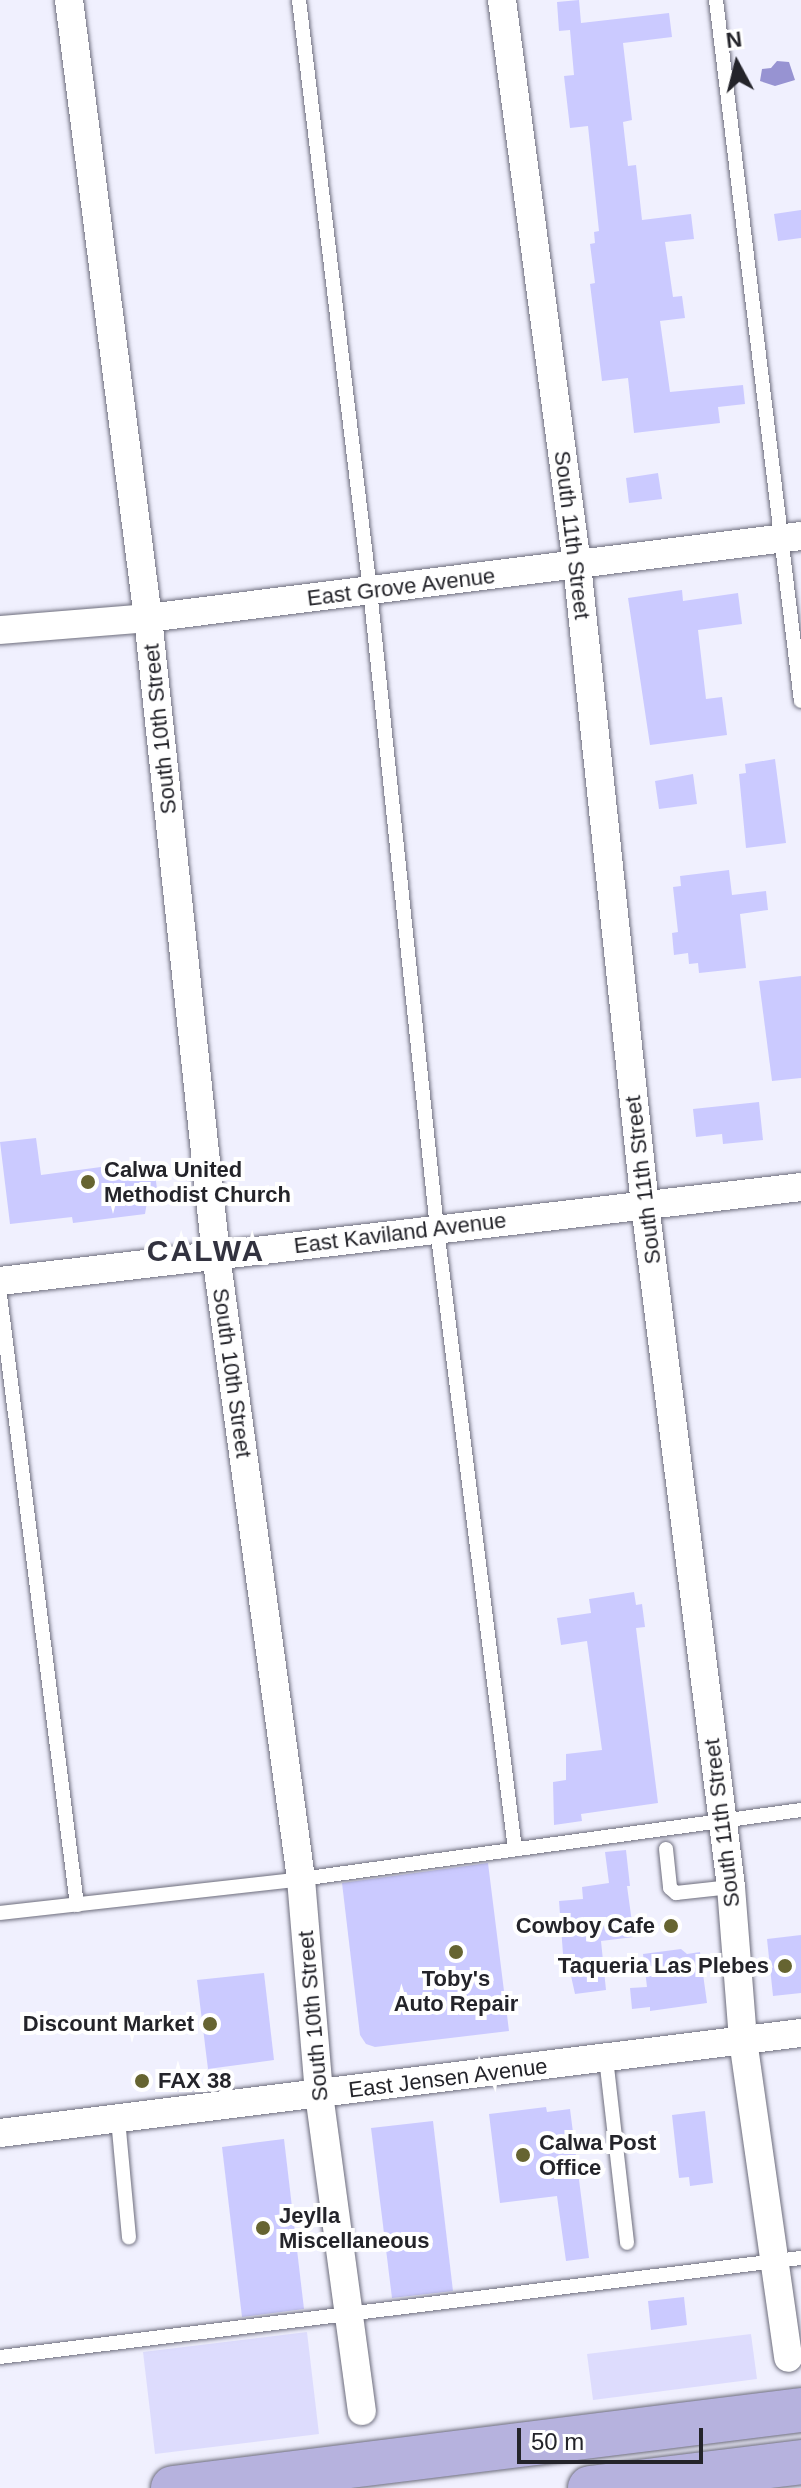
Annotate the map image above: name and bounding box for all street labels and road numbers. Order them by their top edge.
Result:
street label: South 11th Street [549,449,595,621]
street label: East Grove Avenue [305,562,497,612]
street label: South 10th Street [138,642,182,816]
street label: South 11th Street [620,1094,666,1266]
street label: East Kaviland Avenue [292,1207,508,1259]
street label: South 10th Street [207,1286,257,1460]
street label: South 11th Street [699,1737,745,1909]
street label: South 10th Street [292,1930,334,2102]
street label: East Jensen Avenue [346,2053,550,2103]

